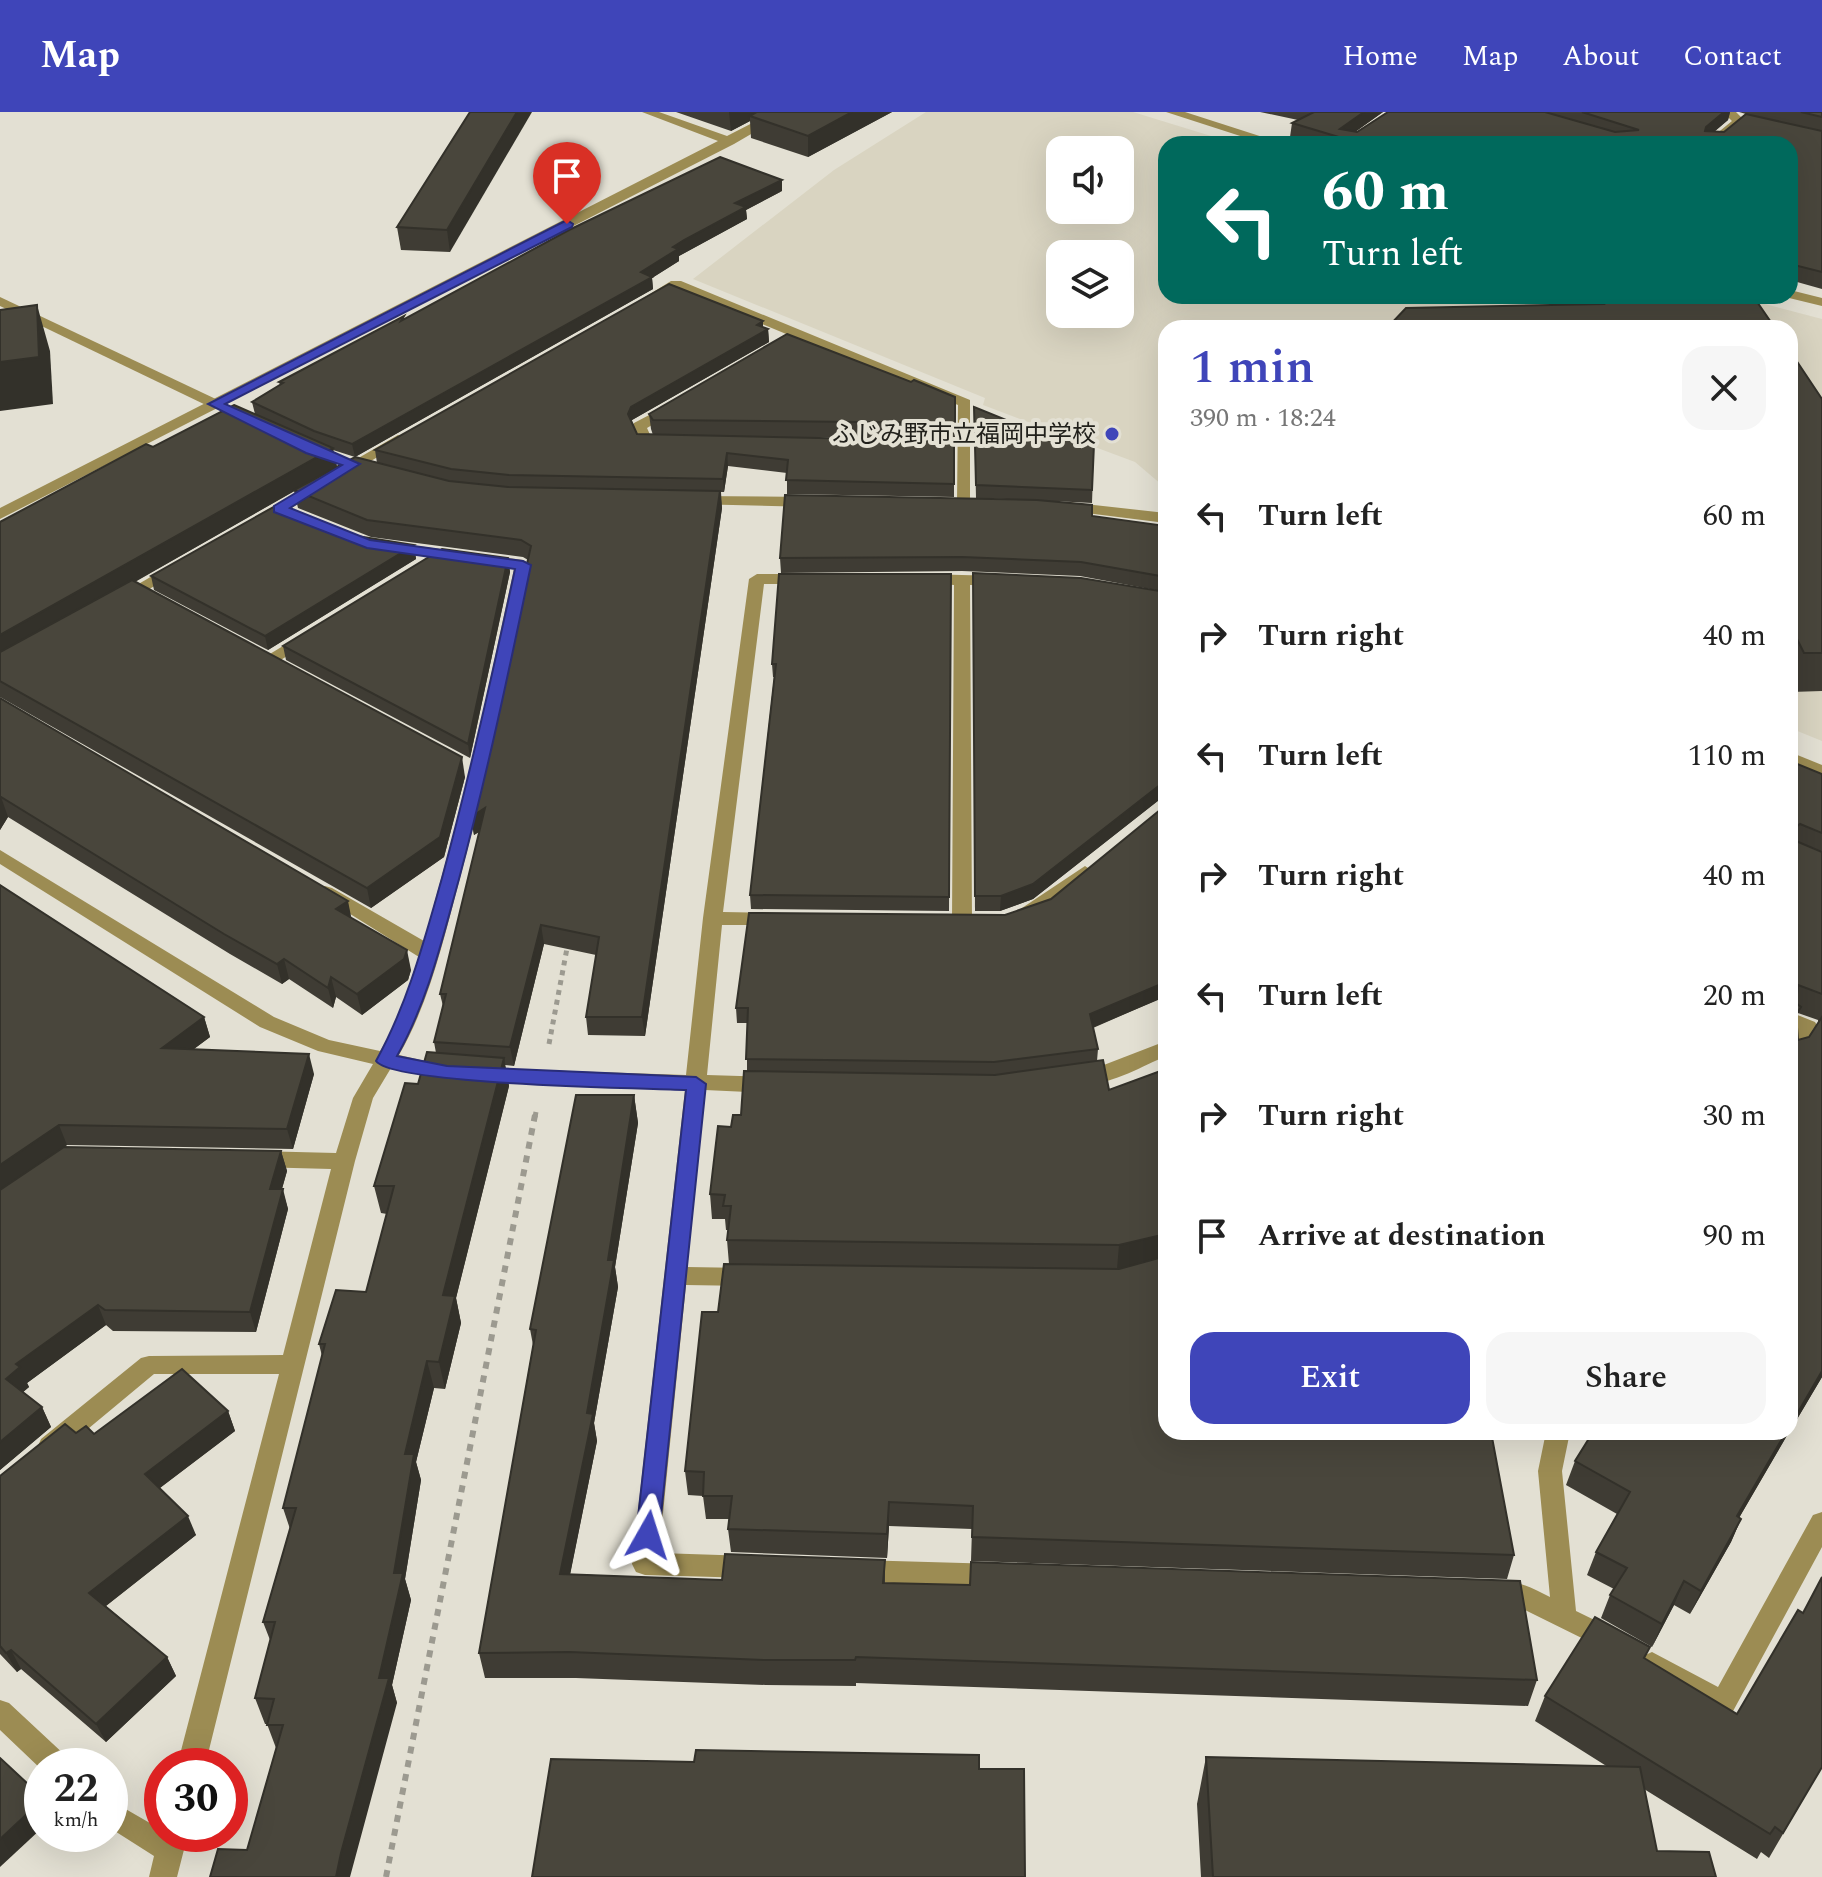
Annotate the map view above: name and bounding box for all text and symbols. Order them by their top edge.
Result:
text: Map [40,27,120,85]
text: Home [1342,35,1418,78]
text: Map [1462,35,1518,78]
text: About [1562,35,1639,78]
text: Contact [1683,35,1782,78]
map controls [1046,136,1134,328]
button: sound [1046,136,1134,224]
pin [533,142,601,224]
text: 60 m [1322,150,1449,235]
icon: arrive [545,154,589,198]
icon: left [1190,168,1294,272]
text: Turn left [1322,227,1463,282]
button: layers [1046,240,1134,328]
text: 1 min [1190,331,1315,404]
button: close [1682,346,1766,430]
text: 390 m · 18:24 [1190,398,1336,438]
place label: ふじみ野市立福岡中学校 [832,417,1096,453]
marker: ふじみ野市立福岡中学校 [1103,425,1121,443]
text: Turn left [1258,493,1383,539]
text: 60 m [1703,493,1766,539]
icon: left [1190,494,1234,538]
text: Turn right [1258,613,1404,659]
text: 40 m [1703,613,1766,659]
icon: right [1190,614,1234,658]
text: Turn left [1258,733,1383,779]
text: 110 m [1688,733,1766,779]
icon: left [1190,734,1234,778]
text: Turn right [1258,853,1404,899]
text: 40 m [1703,853,1766,899]
icon: right [1190,854,1234,898]
text: Turn left [1258,973,1383,1019]
text: 20 m [1703,973,1766,1019]
icon: left [1190,974,1234,1018]
text: Turn right [1258,1093,1404,1139]
text: 30 m [1703,1093,1766,1139]
icon: right [1190,1094,1234,1138]
text: Arrive at destination [1258,1213,1545,1259]
text: 90 m [1703,1213,1766,1259]
icon: arrive [1190,1214,1234,1258]
button: Exit [1190,1332,1470,1424]
button: Share [1486,1332,1766,1424]
position arrow [606,1493,690,1577]
speed limit sign: 30 [144,1748,248,1852]
text: 22 [54,1759,98,1820]
text: km/h [54,1805,99,1835]

